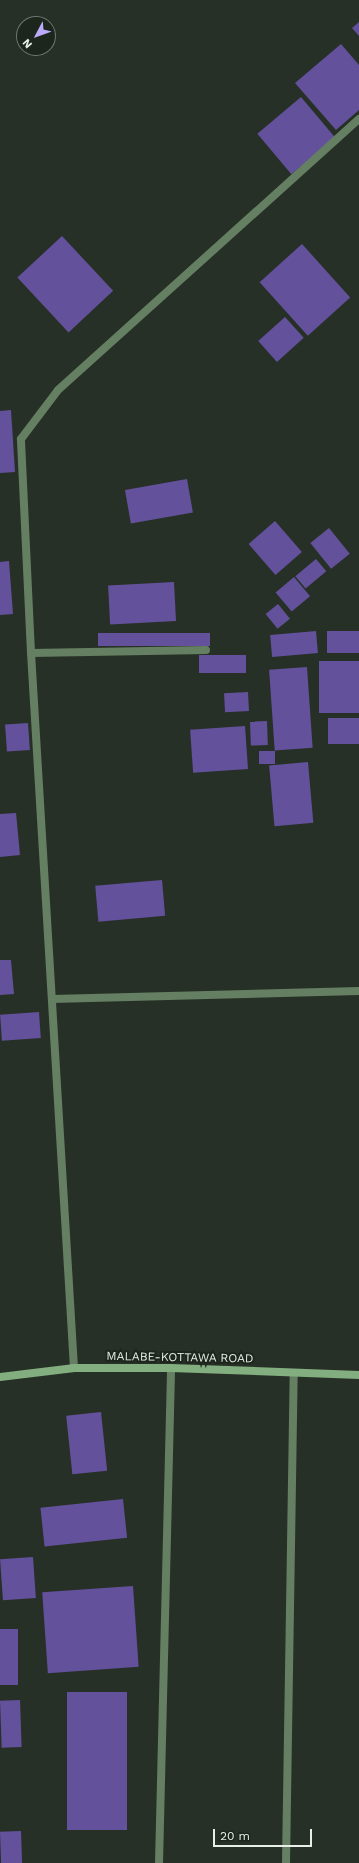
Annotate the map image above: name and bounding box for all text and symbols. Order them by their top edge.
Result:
north arrow [16,16,56,56]
text: N [20,36,35,51]
street label: MALABE-KOTTAWA ROAD [106,1350,254,1366]
scale bar [215,1821,314,1847]
text: 20 m [220,1829,250,1843]

